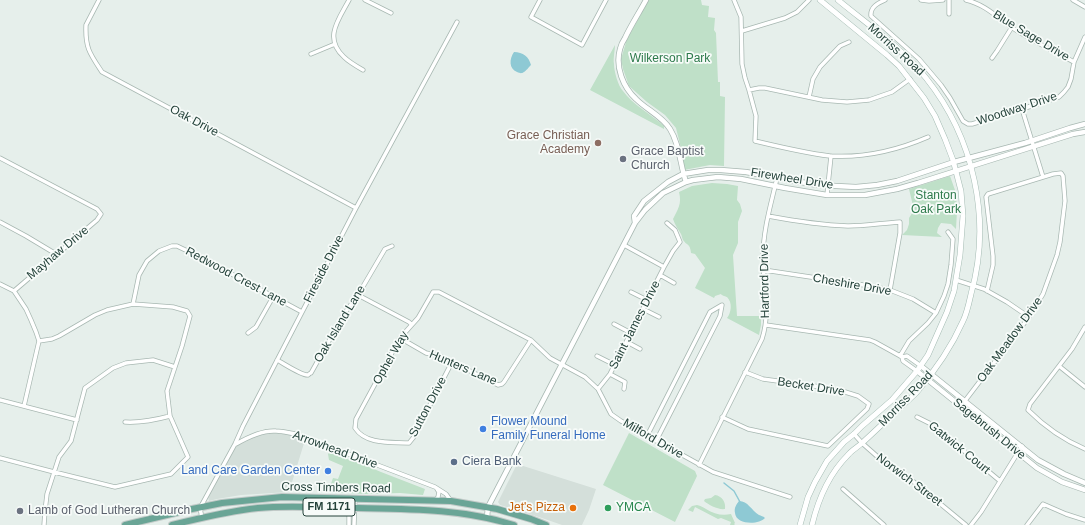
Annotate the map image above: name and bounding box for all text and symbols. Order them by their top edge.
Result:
street label: Blue Sage Drive [990,7,1072,65]
street label: Morriss Road [865,21,927,79]
park label: Wilkerson Park [630,52,710,66]
street label: Woodway Drive [975,89,1059,129]
street label: Oak Drive [167,102,221,140]
place label: Grace Christian Academy [507,129,590,157]
marker: Grace Christian Academy [593,138,603,148]
place label: Grace Baptist Church [631,145,704,173]
marker: Grace Baptist Church [618,154,628,164]
street label: Firewheel Drive [750,165,834,193]
park label: Stanton Oak Park [911,189,961,217]
street label: Mayhaw Drive [24,223,92,283]
street label: Fireside Drive [301,233,347,305]
street label: Redwood Crest Lane [183,244,289,310]
street label: Hartford Drive [757,244,773,318]
street label: Cheshire Drive [812,271,892,299]
street label: Saint James Drive [606,278,664,372]
street label: Oak Island Lane [311,283,369,365]
street label: Oak Meadow Drive [974,294,1046,386]
street label: Ophel Way [370,329,412,387]
street label: Hunters Lane [427,347,499,389]
street label: Morriss Road [876,368,936,430]
street label: Sutton Drive [406,374,450,440]
street label: Becket Drive [776,375,846,399]
street label: Sagebrush Drive [950,395,1028,463]
place label: Flower Mound Family Funeral Home [491,415,606,443]
street label: Milford Drive [620,416,686,462]
street label: Gatwick Court [925,419,993,477]
marker: Flower Mound Family Funeral Home [478,424,488,434]
street label: Arrowhead Drive [291,428,379,472]
street label: Norwich Street [873,451,945,509]
place label: Ciera Bank [462,455,521,469]
marker: Ciera Bank [449,457,459,467]
place label: Land Care Garden Center [181,464,320,478]
marker: Land Care Garden Center [323,466,333,476]
street label: Cross Timbers Road [281,480,391,496]
road number: FM 1171 [303,498,355,516]
place label: Jet's Pizza [508,501,565,515]
place label: YMCA [616,501,651,515]
marker: Jet's Pizza [568,503,578,513]
marker: YMCA [603,503,613,513]
place label: Lamb of God Lutheran Church [28,504,190,518]
marker: Lamb of God Lutheran Church [15,506,25,516]

